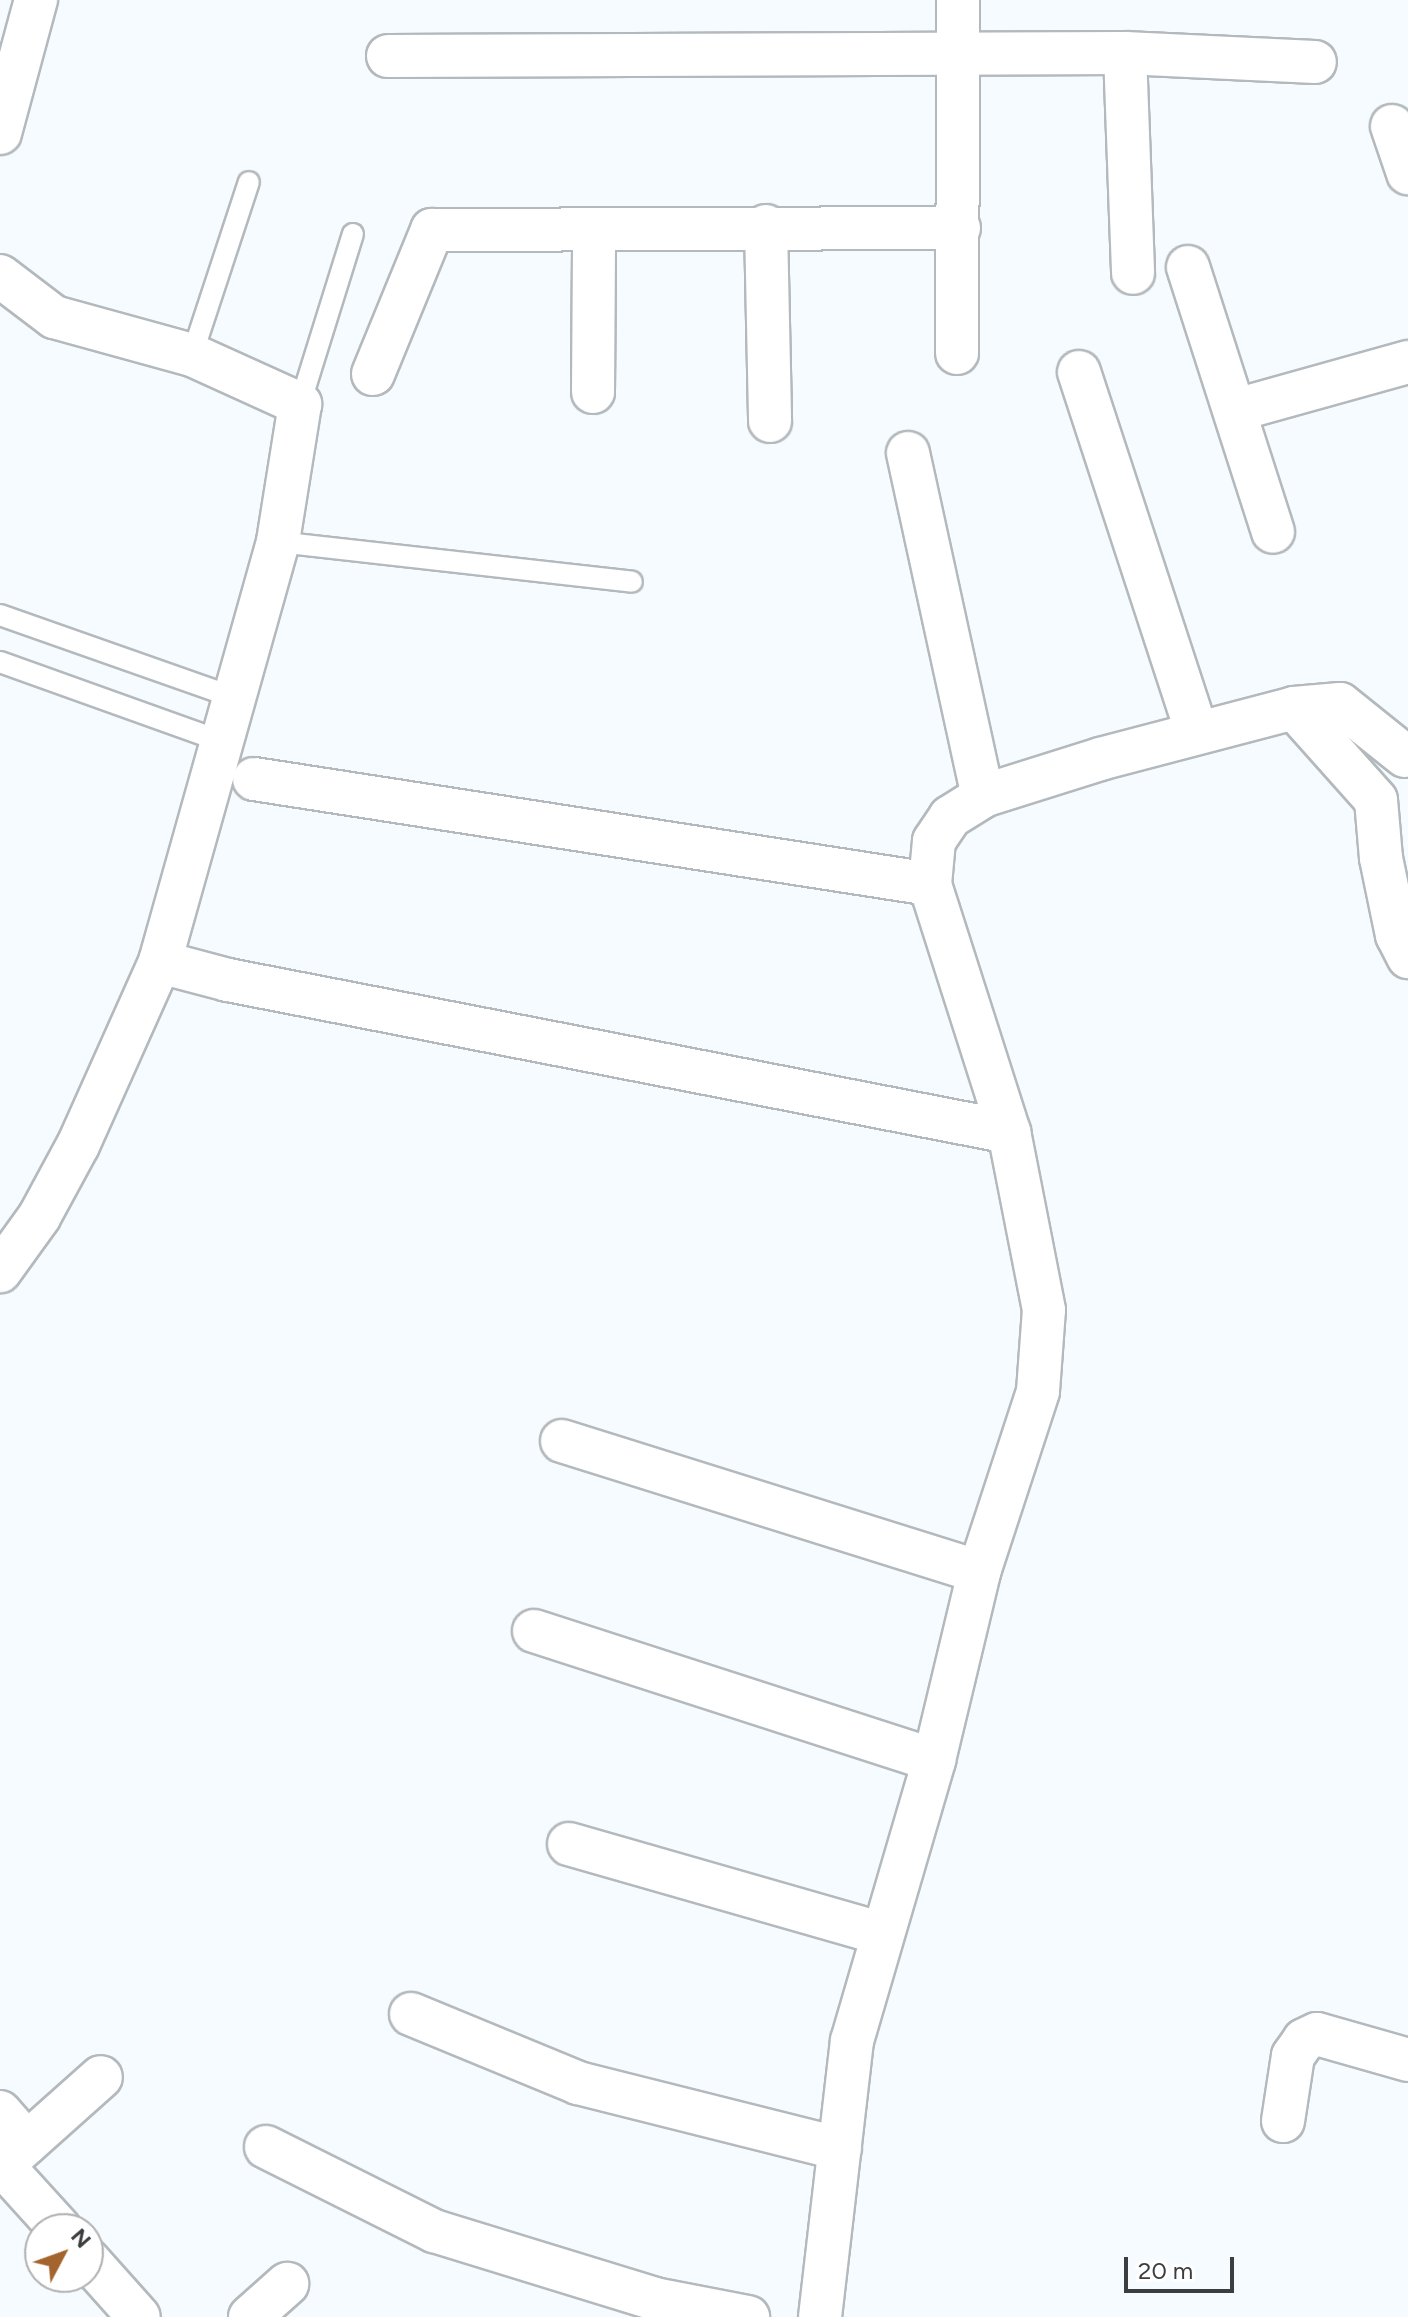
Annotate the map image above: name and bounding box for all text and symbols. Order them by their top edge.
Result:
north arrow [24,2213,104,2293]
text: N [65,2223,97,2254]
scale bar [1128,2241,1238,2291]
text: 20 m [1138,2256,1193,2285]

